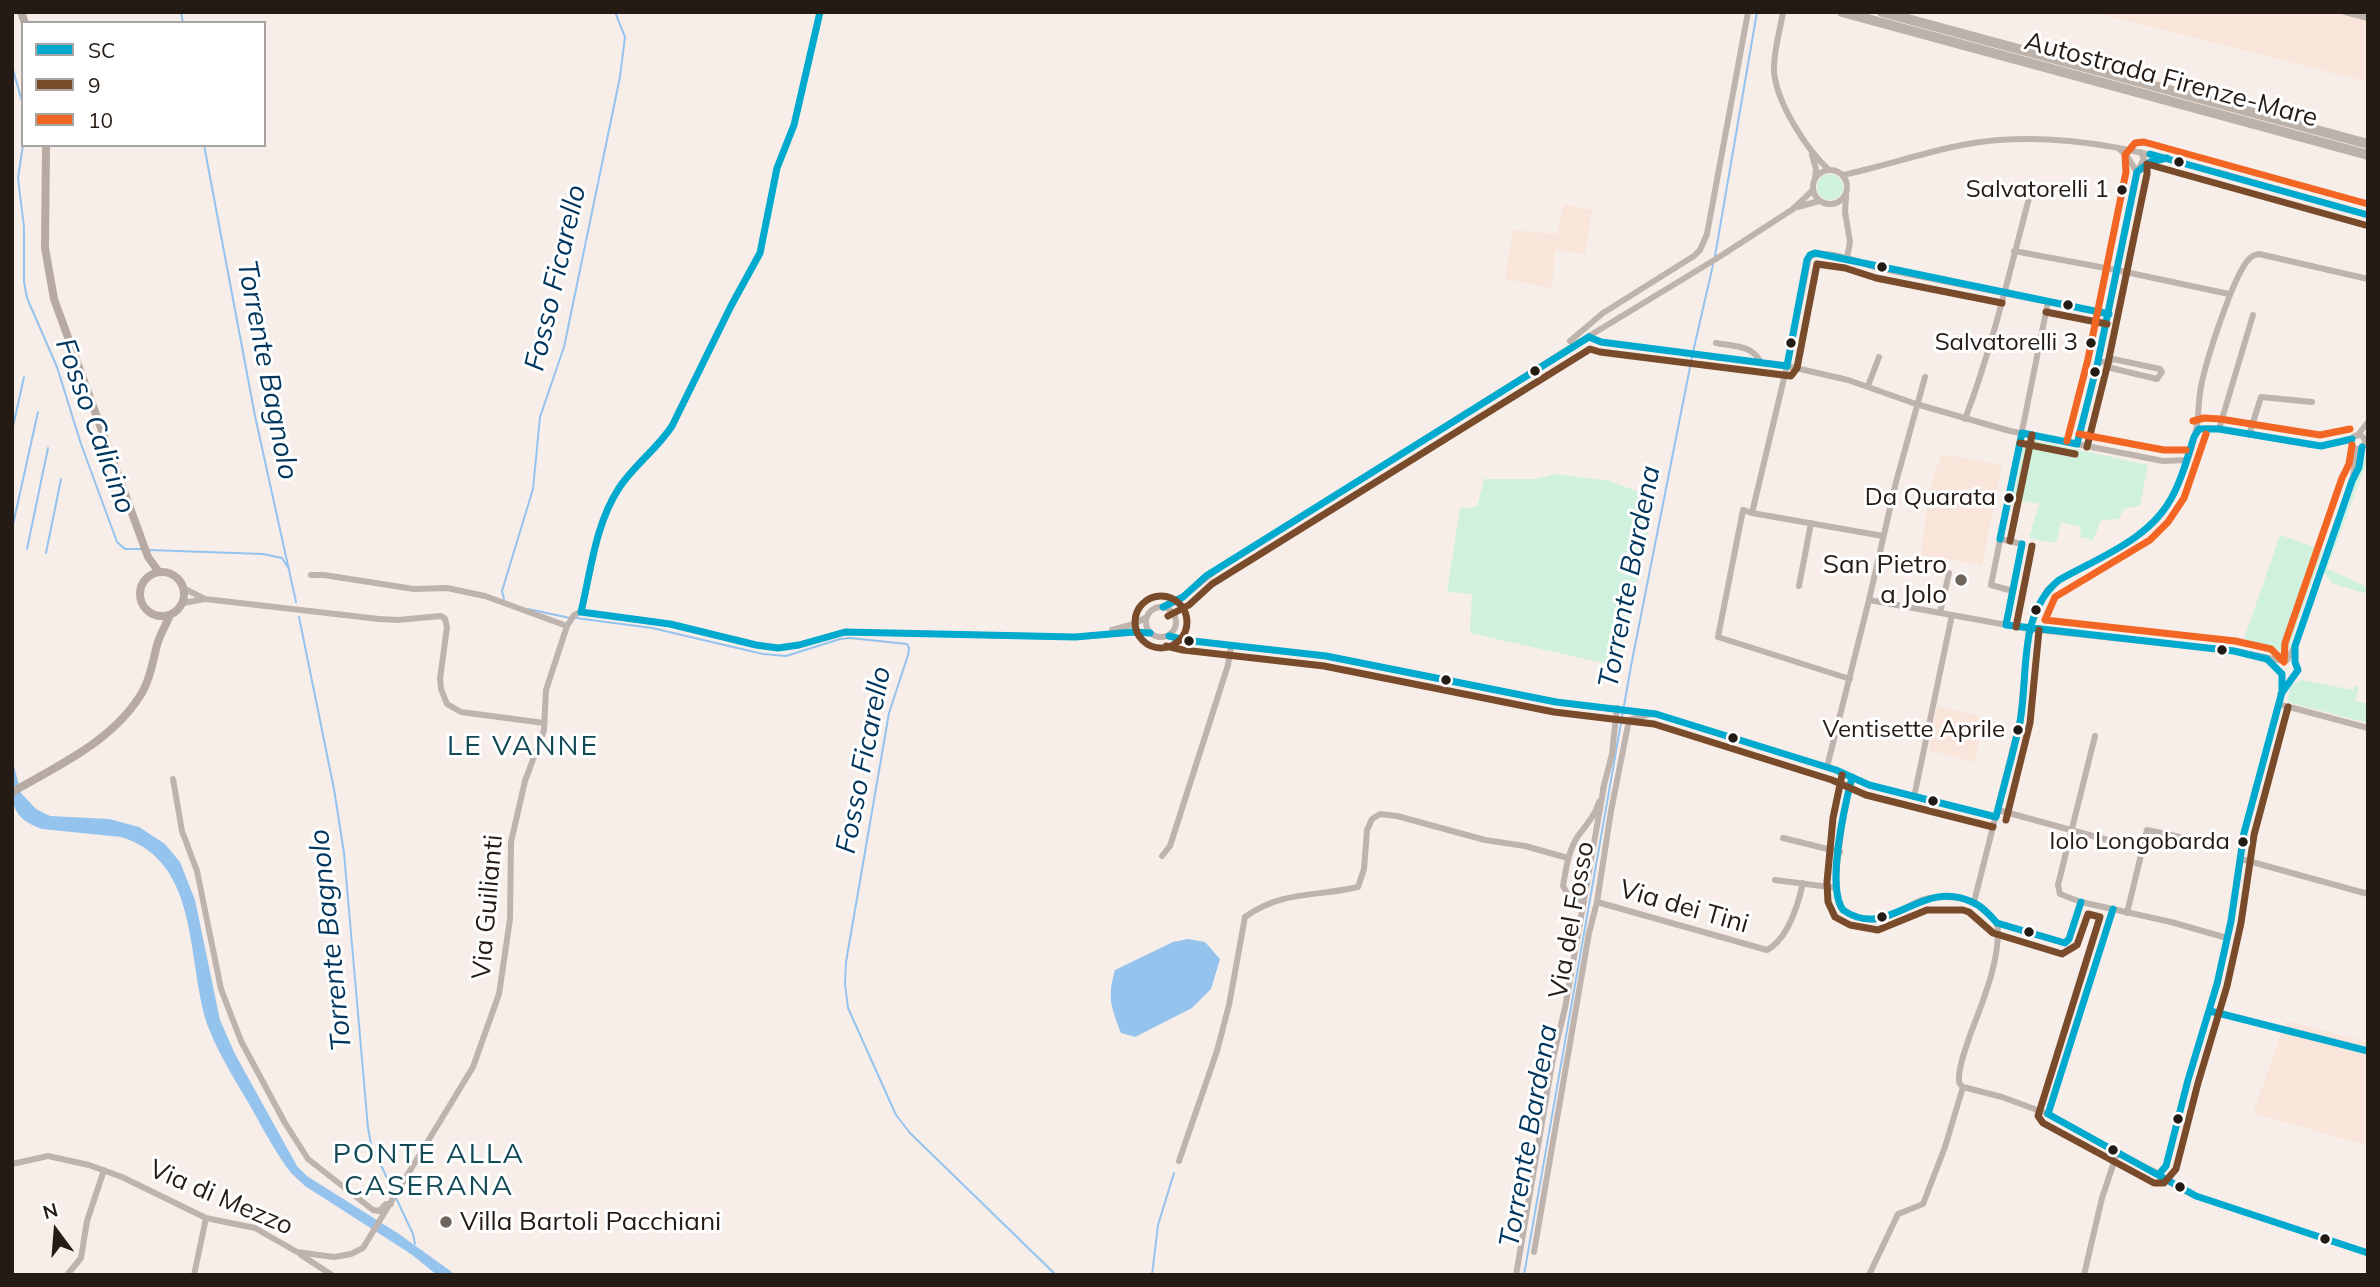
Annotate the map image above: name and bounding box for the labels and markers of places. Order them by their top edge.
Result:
unlabelled marker [2172,155,2186,169]
place label: Salvatorelli 1 [1966,176,2109,204]
marker: Salvatorelli 1 [2115,183,2129,197]
unlabelled marker [1875,260,1889,274]
unlabelled marker [2061,298,2075,312]
place label: Salvatorelli 3 [1935,329,2078,357]
unlabelled marker [1784,336,1798,350]
marker: Salvatorelli 3 [2084,336,2098,350]
unlabelled marker [1528,364,1542,378]
unlabelled marker [2088,365,2102,379]
place label: Da Quarata [1865,484,1996,512]
marker: Da Quarata [2002,491,2016,505]
place label: San Pietro a Jolo [1823,549,1947,610]
marker: San Pietro a Jolo [1953,572,1969,588]
unlabelled marker [2029,603,2043,617]
unlabelled marker [1182,634,1196,648]
unlabelled marker [2215,643,2229,657]
unlabelled marker [1439,673,1453,687]
place label: Ventisette Aprile [1823,716,2005,744]
marker: Ventisette Aprile [2011,723,2025,737]
unlabelled marker [1726,731,1740,745]
unlabelled marker [1926,794,1940,808]
place label: Iolo Longobarda [2049,828,2230,856]
marker: Iolo Longobarda [2236,835,2250,849]
unlabelled marker [1875,910,1889,924]
unlabelled marker [2022,925,2036,939]
unlabelled marker [2171,1112,2185,1126]
unlabelled marker [2106,1143,2120,1157]
unlabelled marker [2173,1180,2187,1194]
place label: Villa Bartoli Pacchiani [460,1206,721,1238]
marker: Villa Bartoli Pacchiani [438,1214,454,1230]
unlabelled marker [2318,1232,2332,1246]

